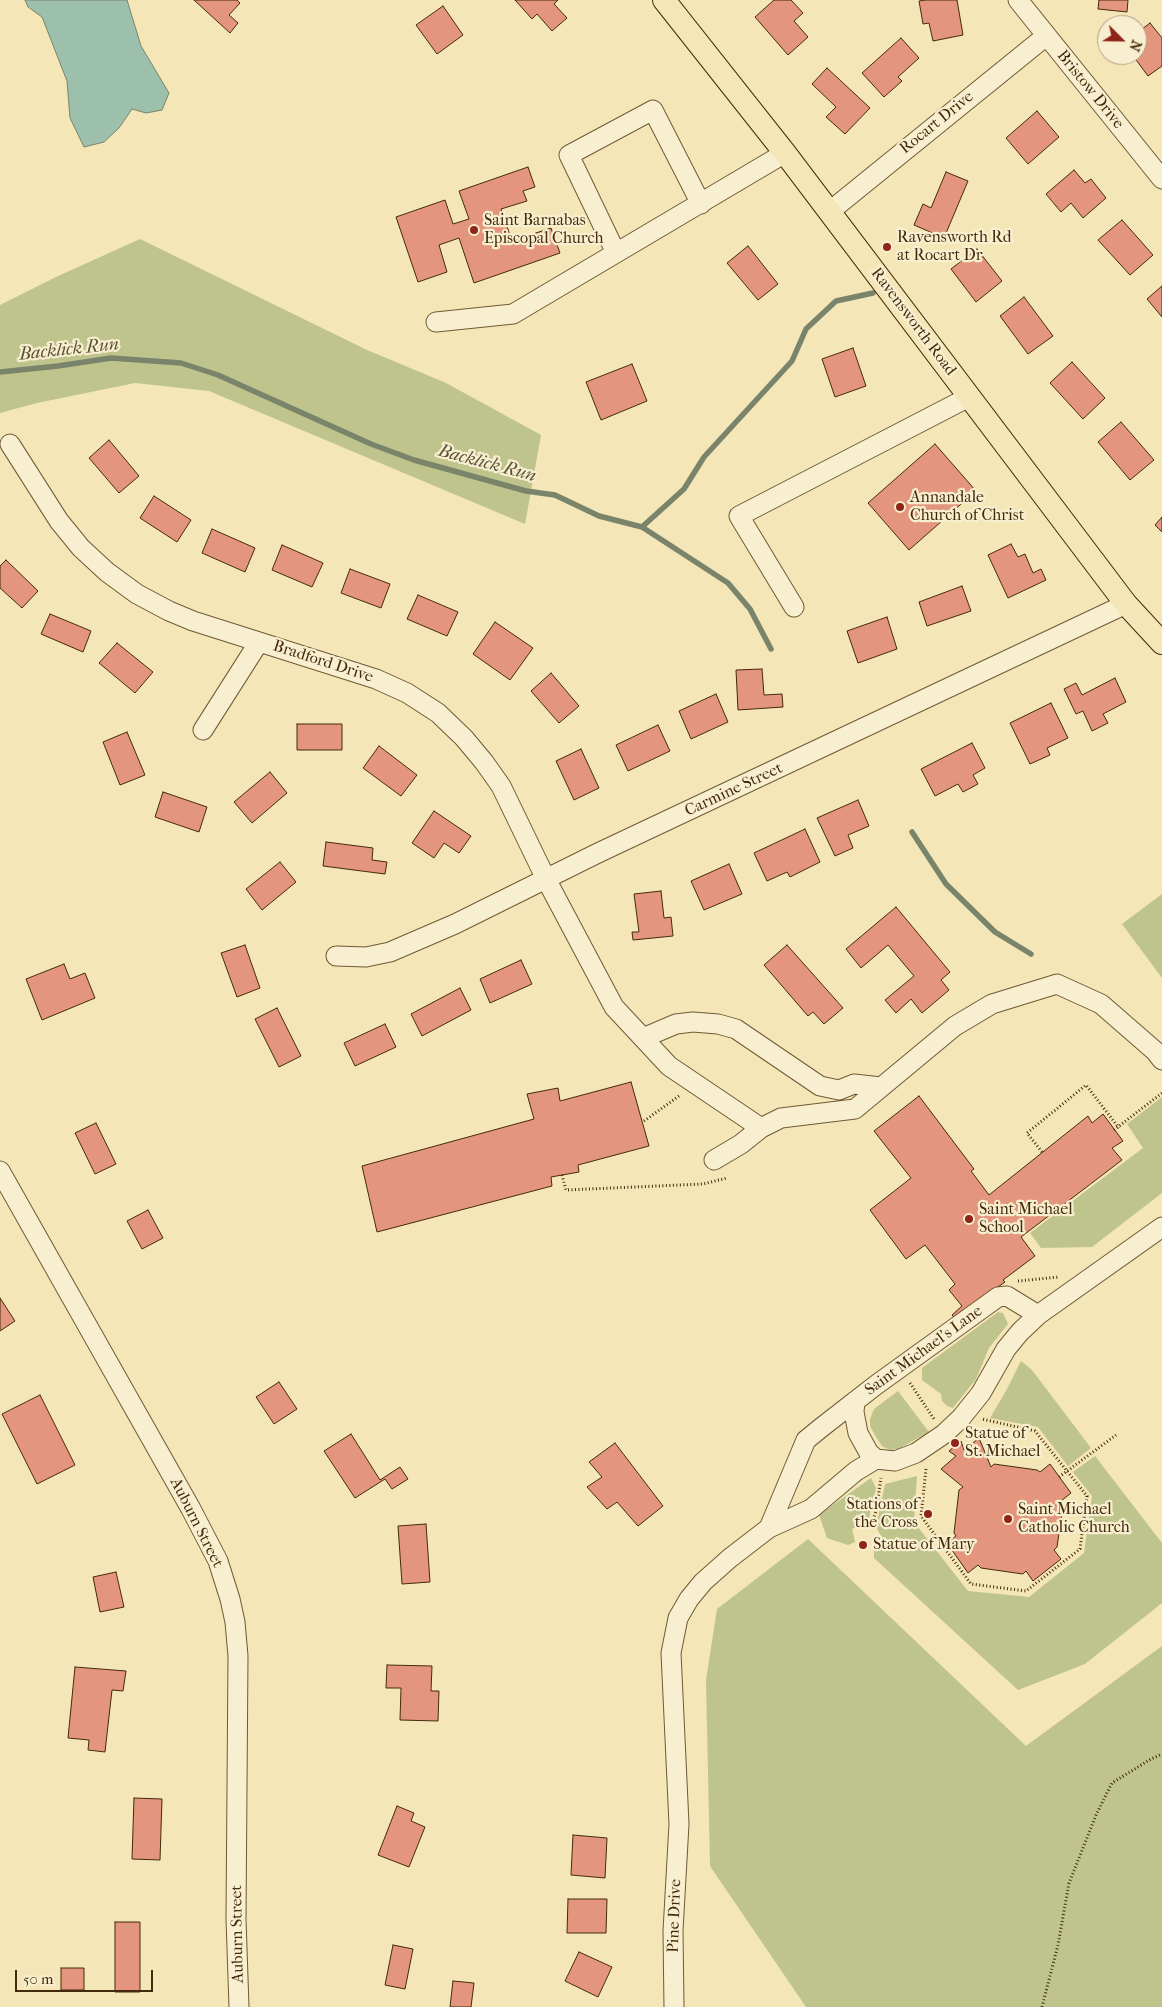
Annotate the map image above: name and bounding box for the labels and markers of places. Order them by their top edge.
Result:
place label: Saint Barnabas Episcopal Church [484,211,603,249]
marker: Saint Barnabas Episcopal Church [468,224,480,236]
place label: Ravensworth Rd at Rocart Dr [897,228,1012,266]
marker: Ravensworth Rd at Rocart Dr [881,241,893,253]
place label: Annandale Church of Christ [910,488,1024,526]
marker: Annandale Church of Christ [894,501,906,513]
place label: Saint Michael School [979,1200,1073,1238]
marker: Saint Michael School [963,1213,975,1225]
place label: Statue of St. Michael [965,1424,1040,1462]
marker: Statue of St. Michael [949,1437,961,1449]
place label: Stations of the Cross [846,1495,918,1533]
place label: Saint Michael Catholic Church [1018,1500,1130,1538]
marker: Stations of the Cross [922,1508,934,1520]
marker: Saint Michael Catholic Church [1002,1513,1014,1525]
place label: Statue of Mary [873,1535,974,1555]
marker: Statue of Mary [857,1539,869,1551]

